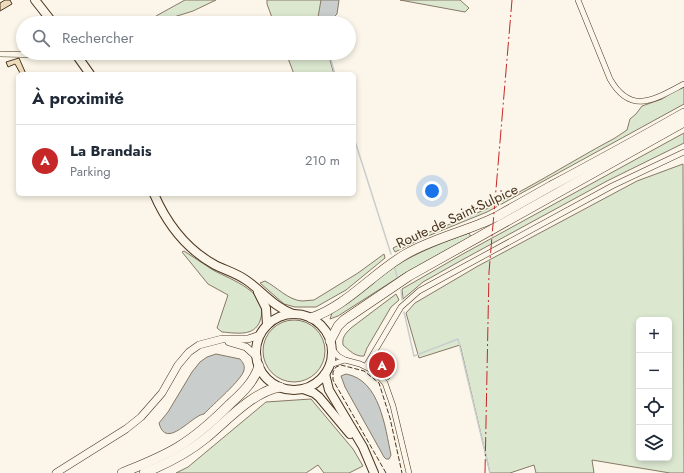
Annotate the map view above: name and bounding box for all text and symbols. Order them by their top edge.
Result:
search box [16,16,356,60]
icon: search [30,27,52,49]
text: Rechercher [62,27,134,49]
text: À proximité [32,86,124,110]
text: La Brandais [70,140,152,162]
text: A [40,151,50,170]
text: 210 m [305,151,340,170]
text: Parking [70,162,111,181]
street label: Route de Saint-Sulpice [393,179,521,253]
your location [422,181,442,201]
map controls [636,317,672,461]
button: + [636,317,672,353]
pin: A [369,350,395,380]
button: − [636,353,672,389]
button: locate [636,389,672,425]
button: layers [636,425,672,461]

